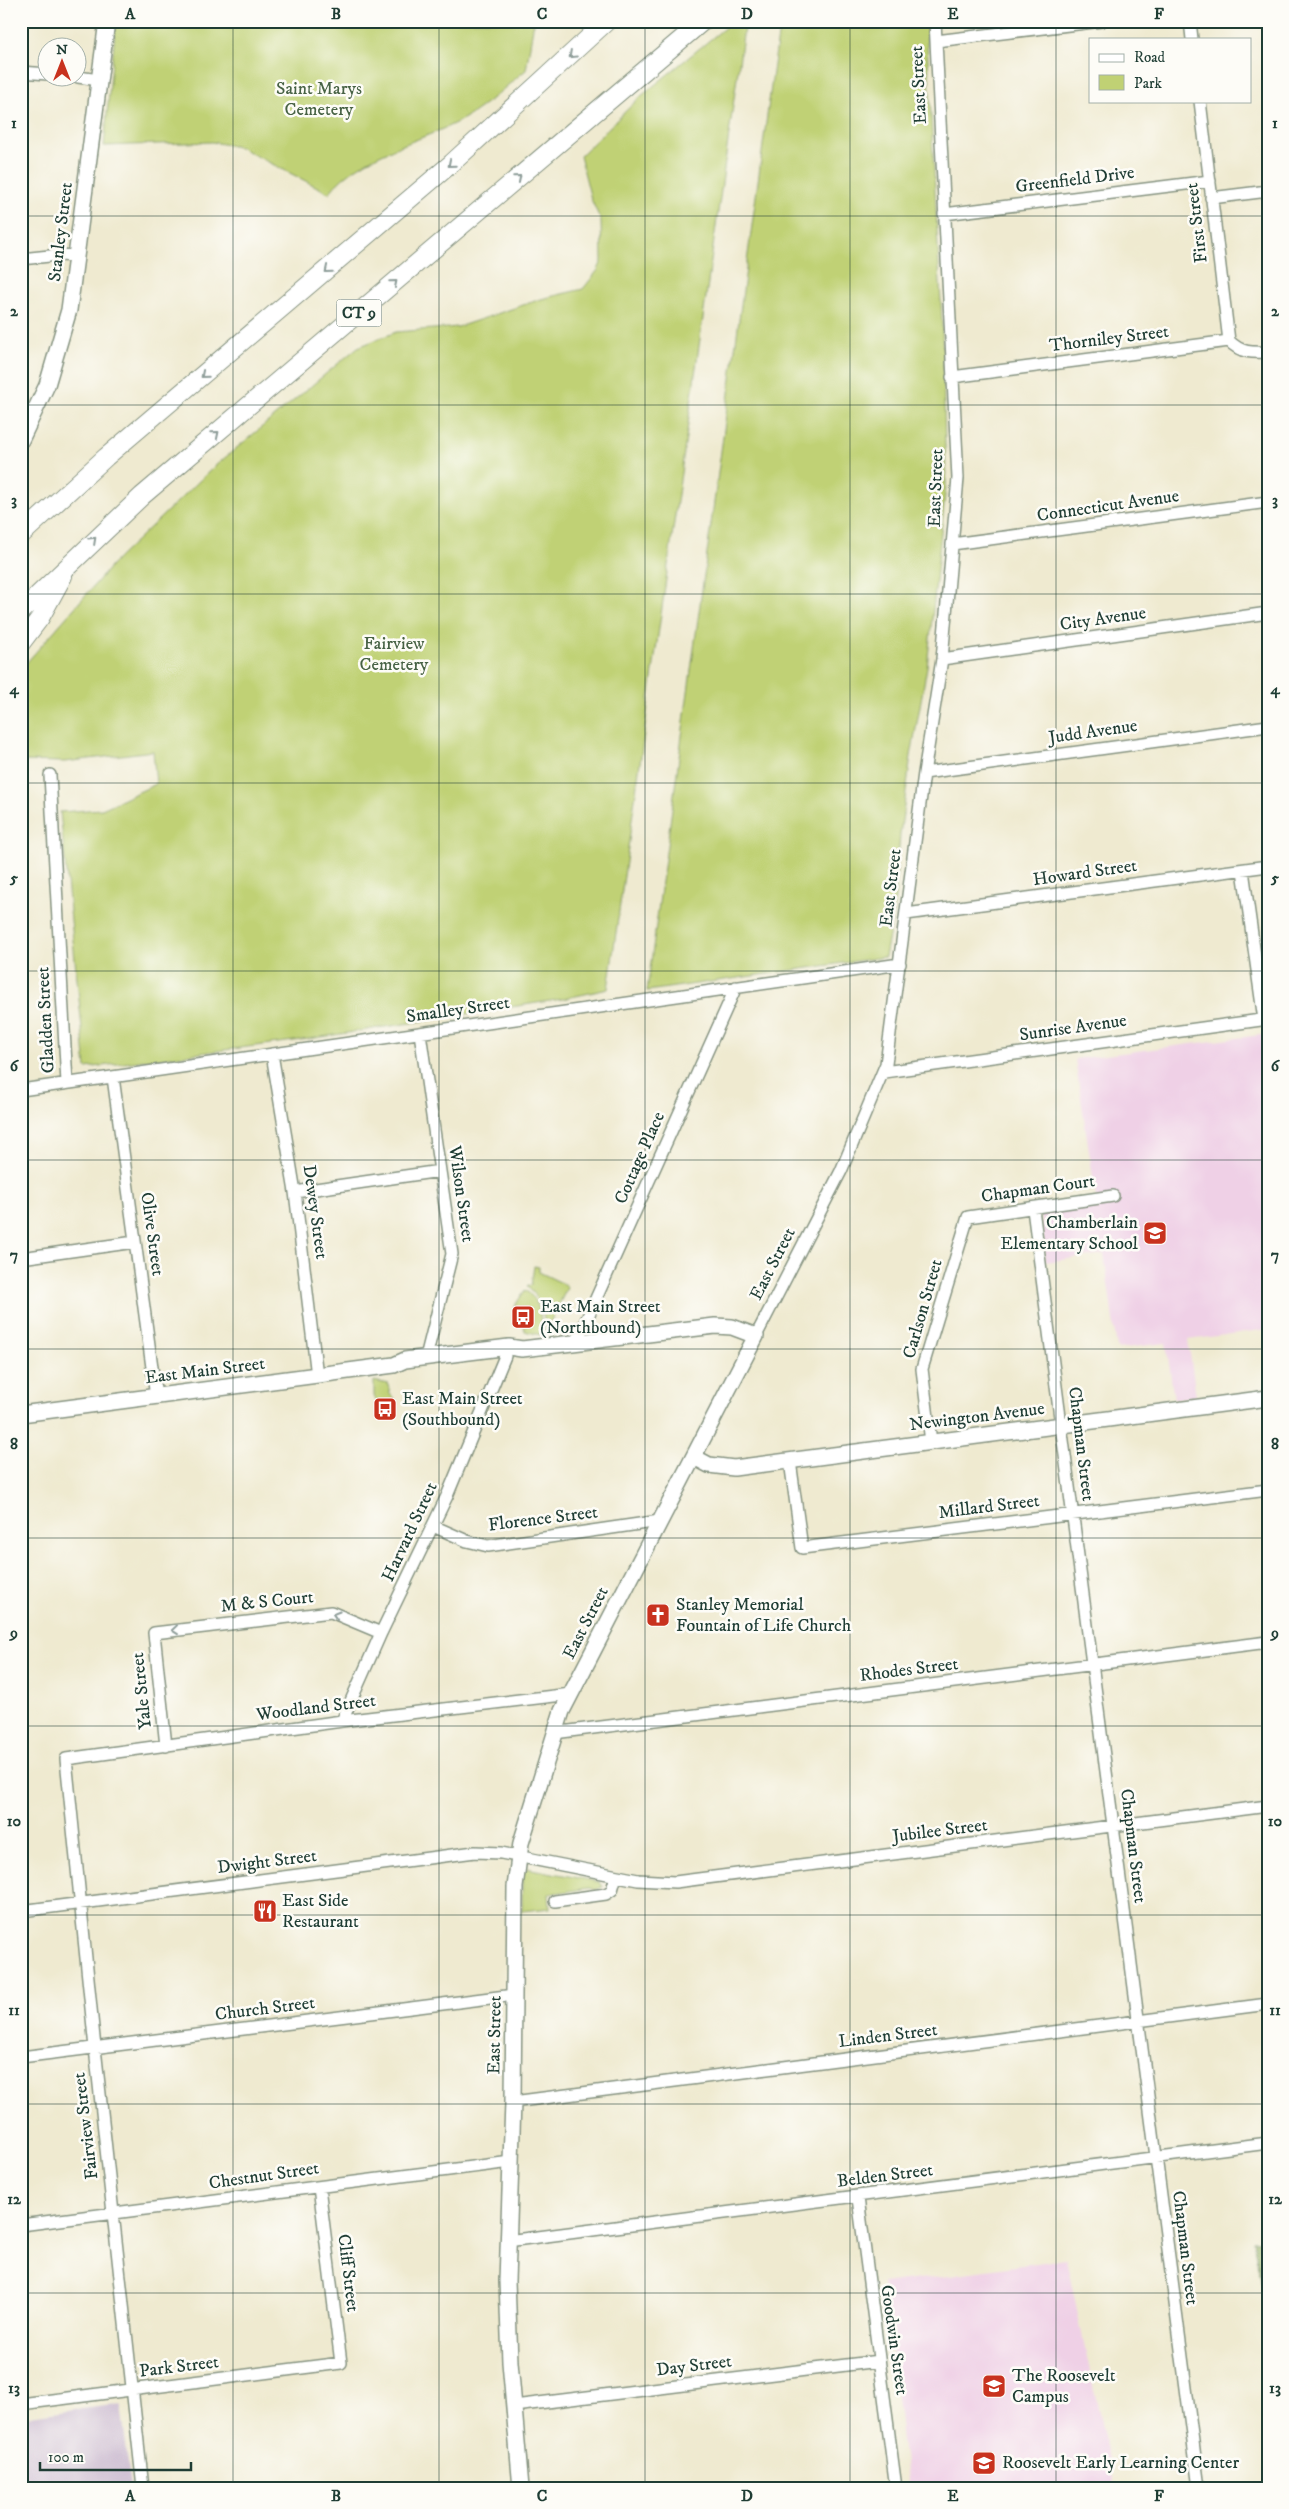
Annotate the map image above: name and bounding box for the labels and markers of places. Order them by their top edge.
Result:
place label: Chamberlain Elementary School [1000,1212,1139,1255]
school or university icon: Chamberlain Elementary School [1142,1220,1168,1246]
place label: East Main Street (Northbound) [540,1296,661,1339]
bus stop icon: East Main Street (Northbound) [510,1304,536,1330]
place label: East Main Street (Southbound) [402,1388,523,1431]
bus stop icon: East Main Street (Southbound) [372,1396,398,1422]
place label: Stanley Memorial Fountain of Life Church [676,1594,852,1637]
church icon: Stanley Memorial Fountain of Life Church [645,1602,671,1628]
place label: East Side Restaurant [282,1890,359,1933]
restaurant icon: East Side Restaurant [252,1898,278,1924]
place label: The Roosevelt Campus [1012,2365,1116,2408]
school or university icon: The Roosevelt Campus [981,2373,1007,2399]
school or university icon: Roosevelt Early Learning Center [971,2450,997,2476]
place label: Roosevelt Early Learning Center [1002,2452,1240,2474]

